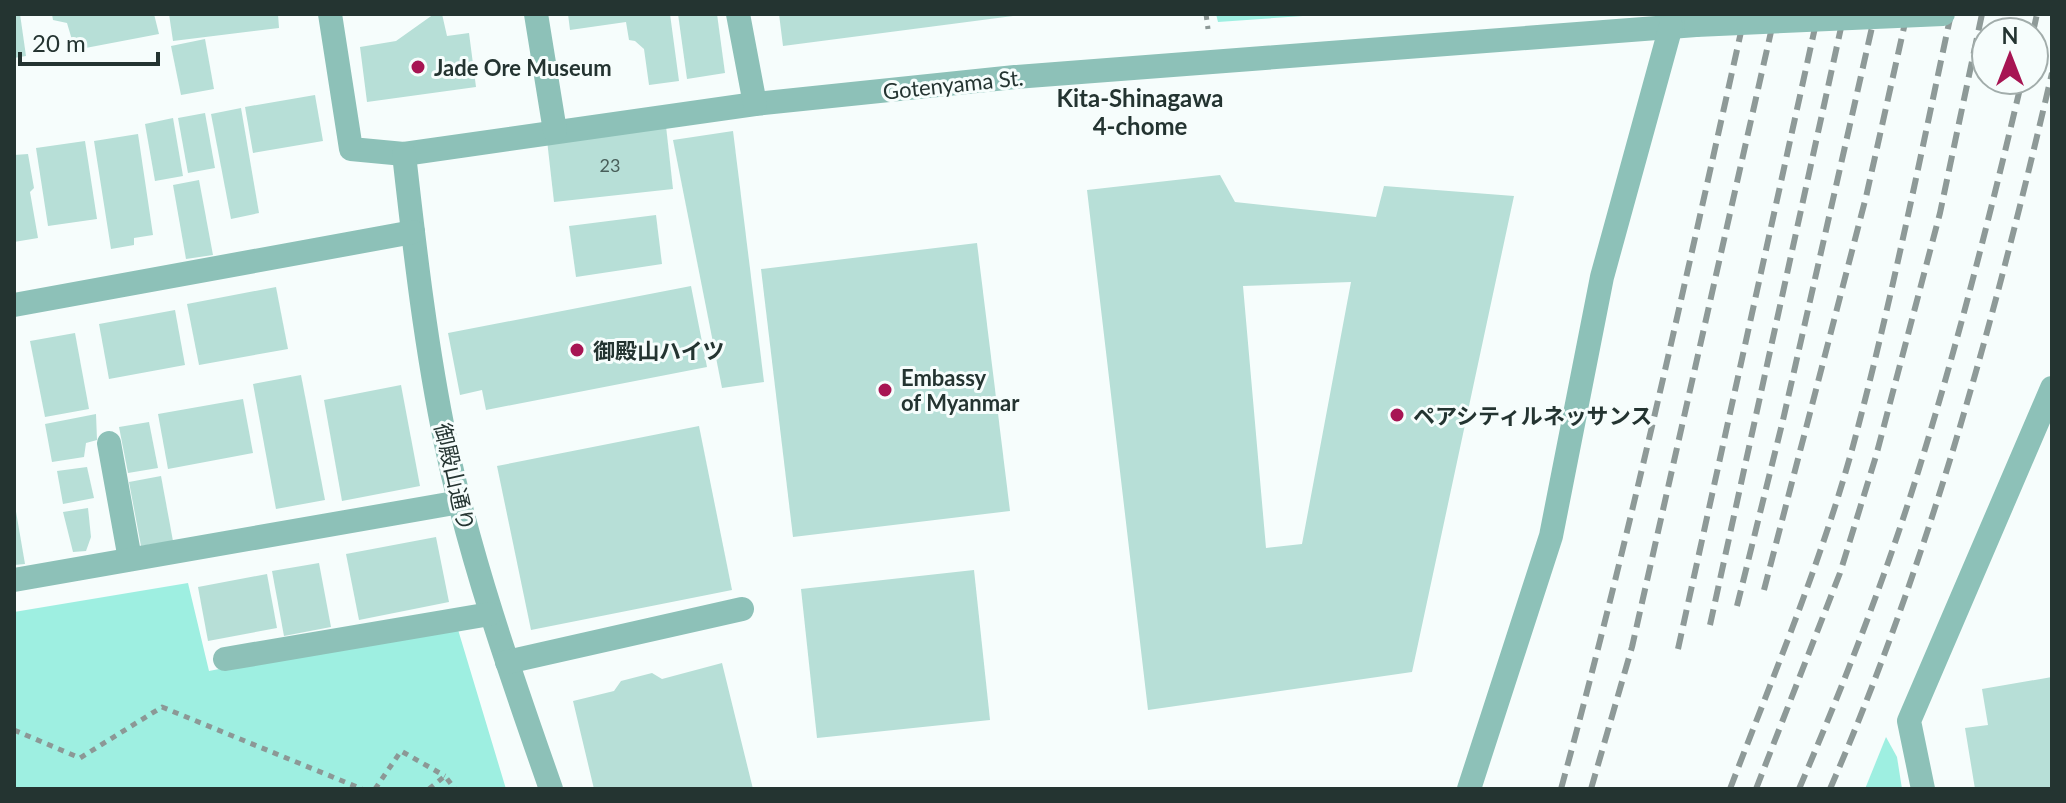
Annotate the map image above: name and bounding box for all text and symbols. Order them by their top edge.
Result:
scale bar [20,16,158,66]
north arrow [1970,16,2050,96]
text: N [2002,22,2018,49]
text: 20 m [32,28,86,57]
place label: Jade Ore Museum [434,54,612,81]
marker: Jade Ore Museum [409,58,427,76]
street label: Gotenyama St. [882,63,1024,105]
district label: Kita-Shinagawa 4-chome [1057,83,1223,140]
house number: 23 [600,154,620,176]
place label: 御殿山ハイツ [593,337,725,364]
marker: 御殿山ハイツ [568,341,586,359]
place label: Embassy of Myanmar [901,364,1020,416]
marker: Embassy of Myanmar [876,381,894,399]
place label: ペアシティルネッサンス [1413,402,1652,429]
marker: ペアシティルネッサンス [1388,406,1406,424]
street label: 御殿山通り [429,420,481,534]

